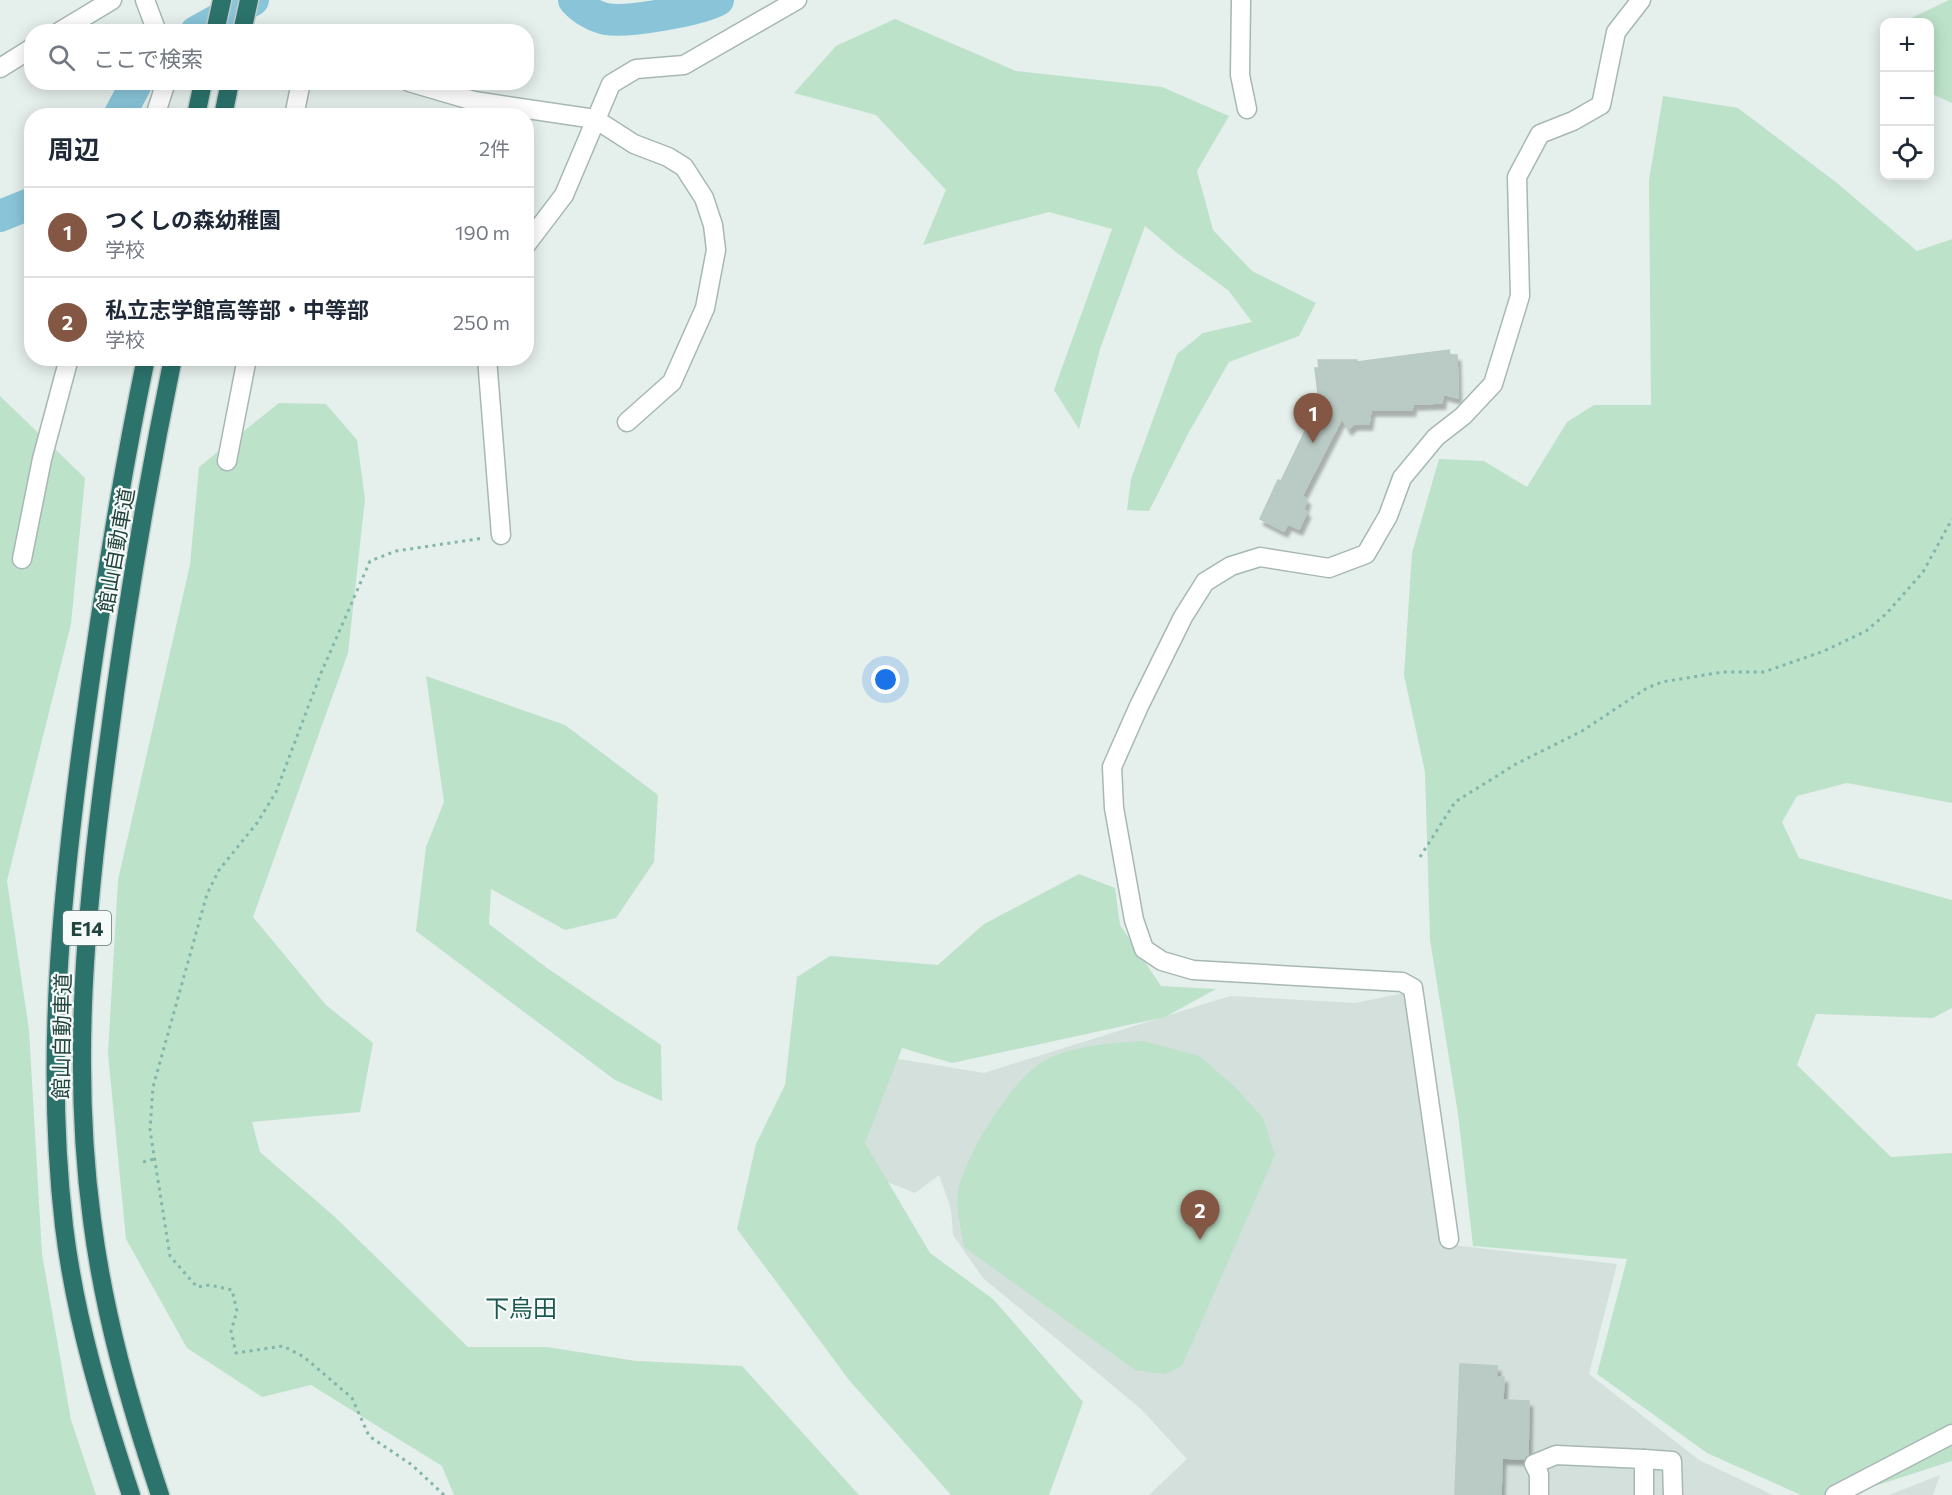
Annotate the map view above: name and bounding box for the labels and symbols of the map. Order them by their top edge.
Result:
pin: 1 [1294,394,1332,443]
street label: 館山自動車道 [92,486,138,614]
your location [871,665,900,694]
road number: E14 [63,911,111,945]
street label: 館山自動車道 [47,973,75,1099]
pin: 2 [1180,1190,1220,1240]
district label: 下烏田 [485,1293,557,1322]

